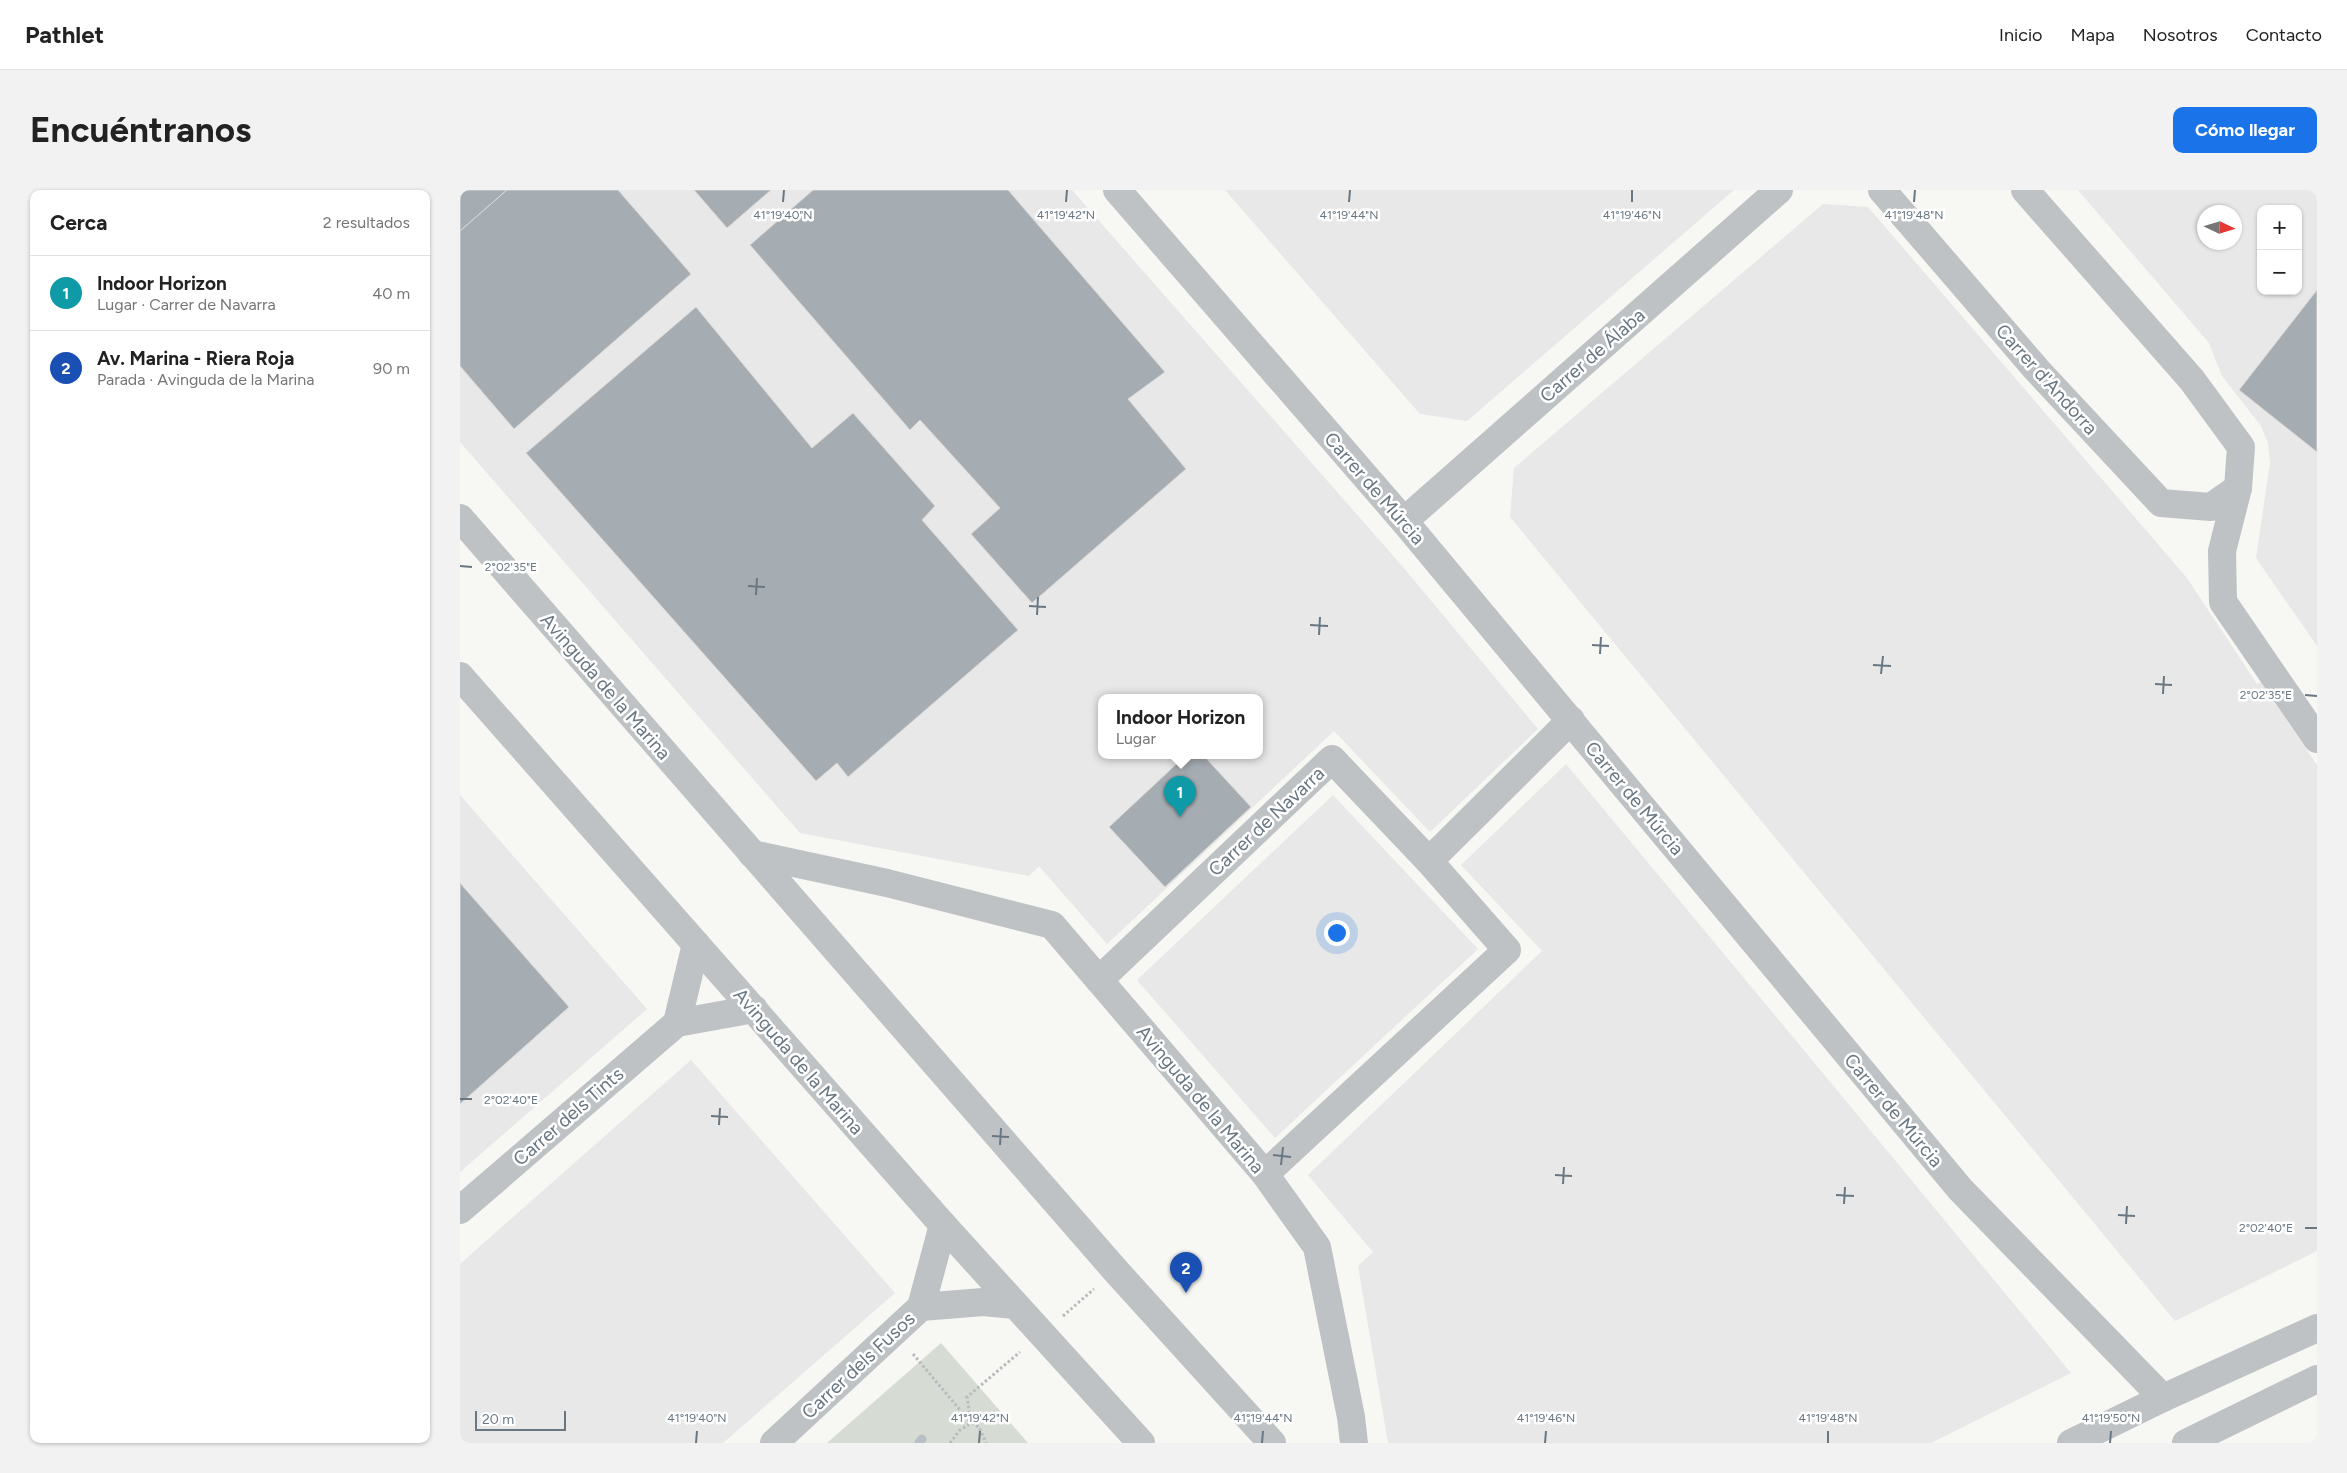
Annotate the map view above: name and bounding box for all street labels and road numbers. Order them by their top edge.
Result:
street label: Carrer de Álaba [1535,304,1649,407]
street label: Carrer d'Andorra [1991,319,2102,439]
street label: Carrer de Múrcia [1320,427,1430,549]
street label: Avinguda de la Marina [536,608,675,764]
street label: Carrer de Múrcia [1580,737,1689,860]
street label: Carrer de Navarra [1204,762,1329,881]
street label: Avinguda de la Marina [729,983,868,1139]
street label: Avinguda de la Marina [1132,1021,1269,1178]
street label: Carrer de Múrcia [1839,1049,1948,1172]
street label: Carrer dels Tints [509,1062,628,1170]
street label: Carrer dels Fusos [797,1307,920,1424]

